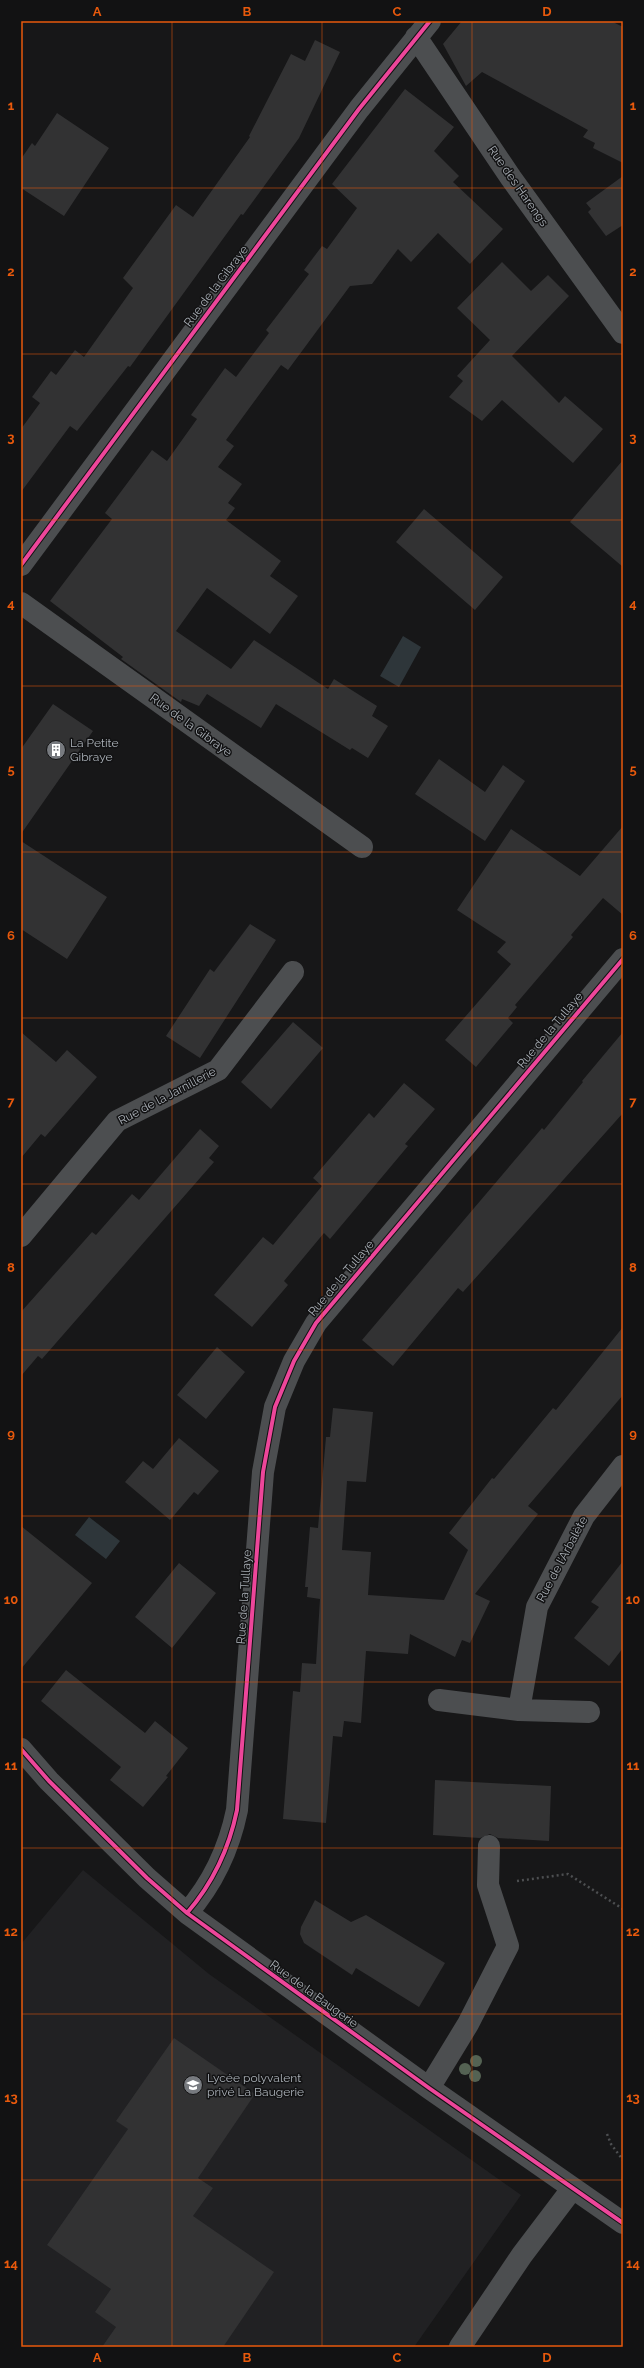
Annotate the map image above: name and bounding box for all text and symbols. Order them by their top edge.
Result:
text: A [93,4,102,19]
text: B [243,4,252,19]
text: C [393,4,402,19]
text: D [542,4,552,19]
text: 1 [8,98,15,113]
text: 1 [630,98,637,113]
street label: Rue des Harengs [485,143,551,229]
street label: Rue de la Gibraye [181,243,251,329]
text: 2 [7,264,15,279]
text: 2 [629,264,637,279]
text: 3 [7,430,15,445]
text: 3 [629,430,637,445]
text: 4 [7,596,15,611]
text: 4 [629,596,637,611]
street label: Rue de la Gibraye [147,691,235,759]
place label: La Petite Gibraye [70,736,119,764]
building icon: La Petite Gibraye [45,739,67,761]
text: 5 [7,762,15,777]
text: 5 [629,762,637,777]
text: 6 [7,928,15,943]
text: 6 [629,928,637,943]
street label: Rue de la Tullaye [514,989,586,1071]
street label: Rue de la Jarnillerie [116,1064,218,1128]
text: 7 [7,1094,15,1109]
text: 7 [629,1094,637,1109]
street label: Rue de la Tullaye [305,1237,377,1319]
text: 8 [7,1260,15,1275]
text: 8 [629,1260,637,1275]
text: 9 [7,1426,15,1441]
text: 9 [629,1426,637,1441]
street label: Rue de l'Arbalète [534,1514,590,1604]
street label: Rue de la Tullaye [234,1549,254,1645]
text: 10 [4,1592,18,1607]
text: 10 [626,1592,640,1607]
text: 11 [5,1758,18,1773]
text: 11 [627,1758,640,1773]
text: 12 [4,1924,18,1939]
text: 12 [626,1924,640,1939]
street label: Rue de la Baugerie [267,1957,361,2031]
place label: Lycée polyvalent privé La Baugerie [207,2071,304,2099]
school or university icon: Lycée polyvalent privé La Baugerie [182,2074,204,2096]
text: 13 [4,2090,18,2105]
text: 13 [626,2090,640,2105]
text: 14 [4,2256,18,2271]
text: 14 [626,2256,640,2271]
text: A [93,2350,102,2365]
text: B [243,2350,252,2365]
text: C [393,2350,402,2365]
text: D [542,2350,552,2365]

